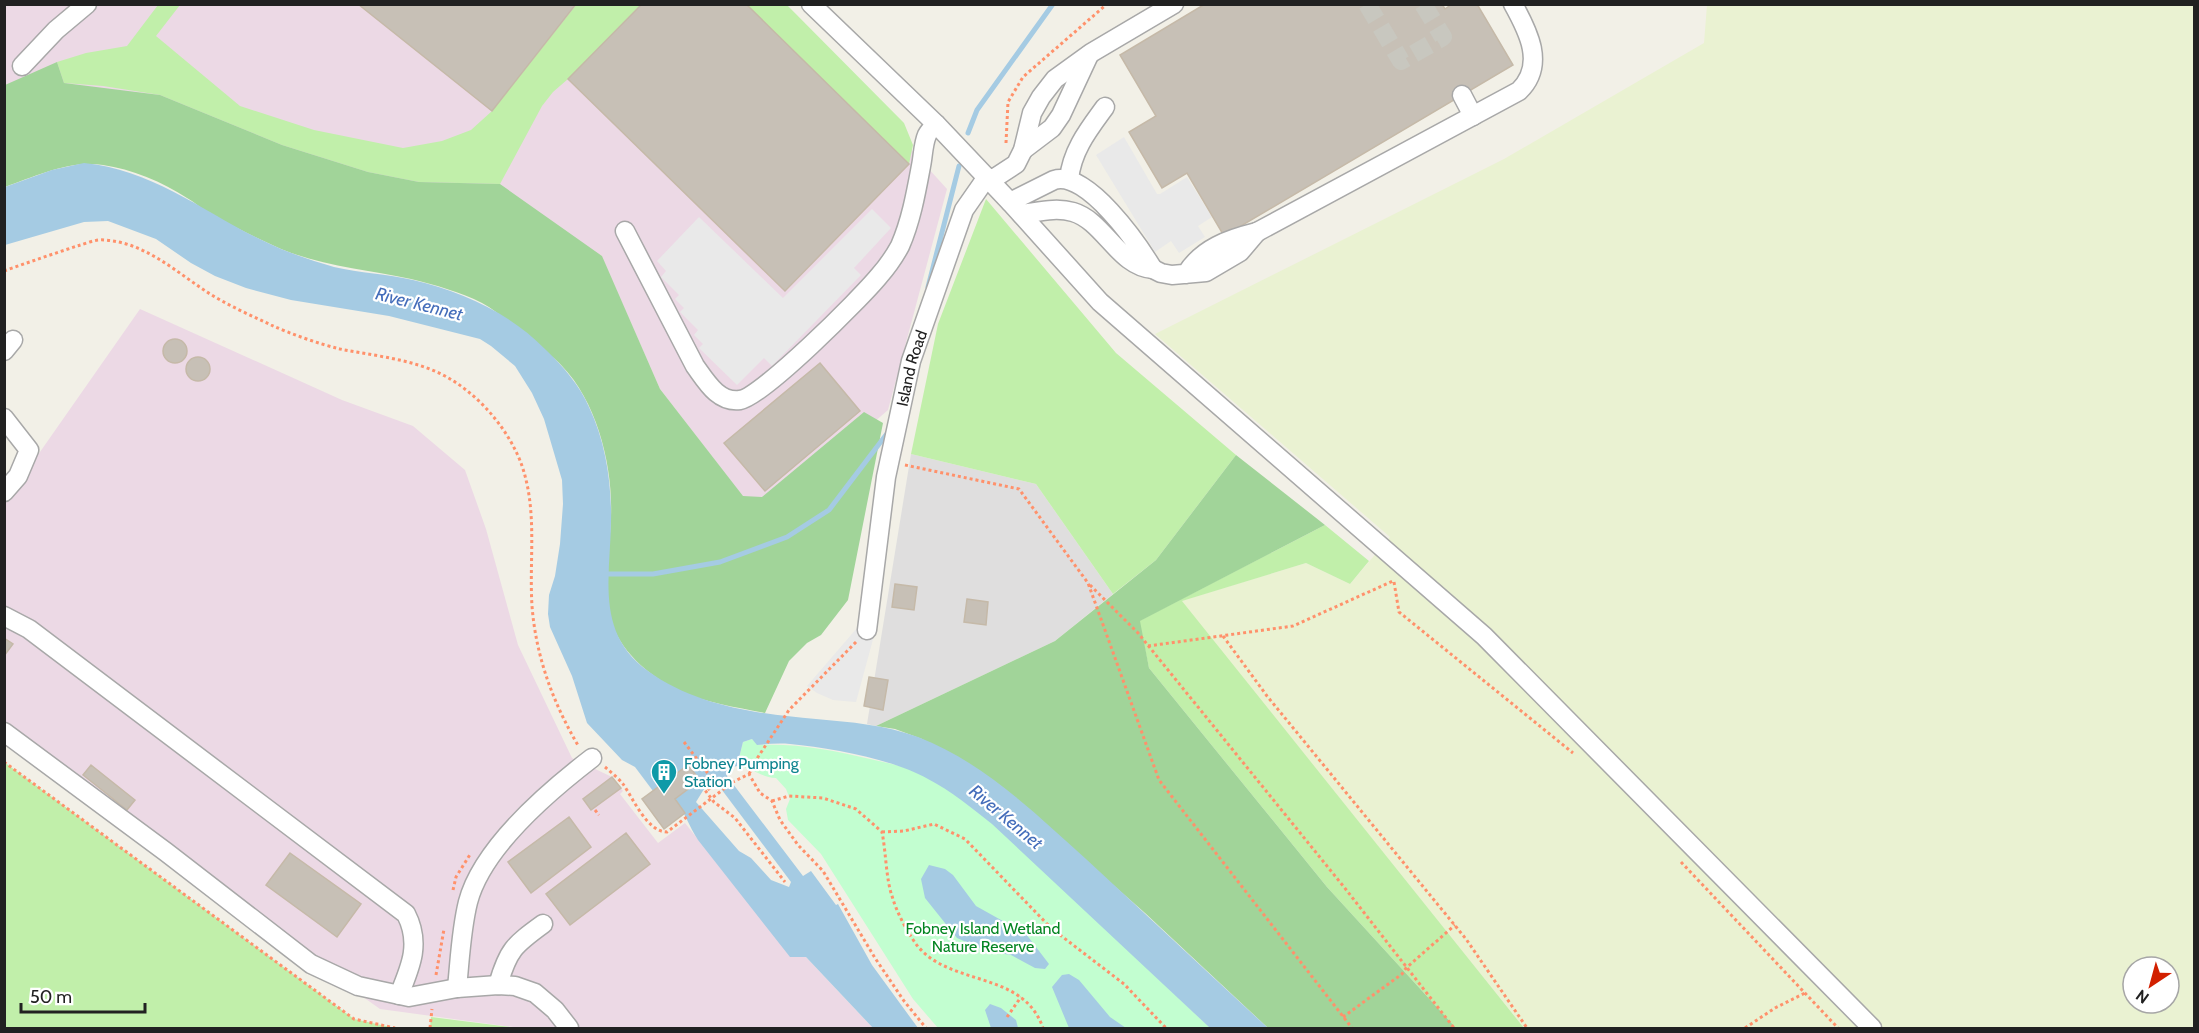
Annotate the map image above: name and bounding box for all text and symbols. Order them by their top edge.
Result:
water label: River Kennet [373,283,465,326]
street label: Island Road [893,328,931,408]
place label: Fobney Pumping Station [684,754,800,791]
building icon: Fobney Pumping Station [649,757,679,795]
water label: River Kennet [965,780,1048,854]
park label: Fobney Island Wetland Nature Reserve [906,919,1060,956]
north arrow [2121,955,2181,1015]
scale bar [21,976,146,1014]
text: 50 m [30,986,72,1008]
text: N [2132,986,2153,1008]

